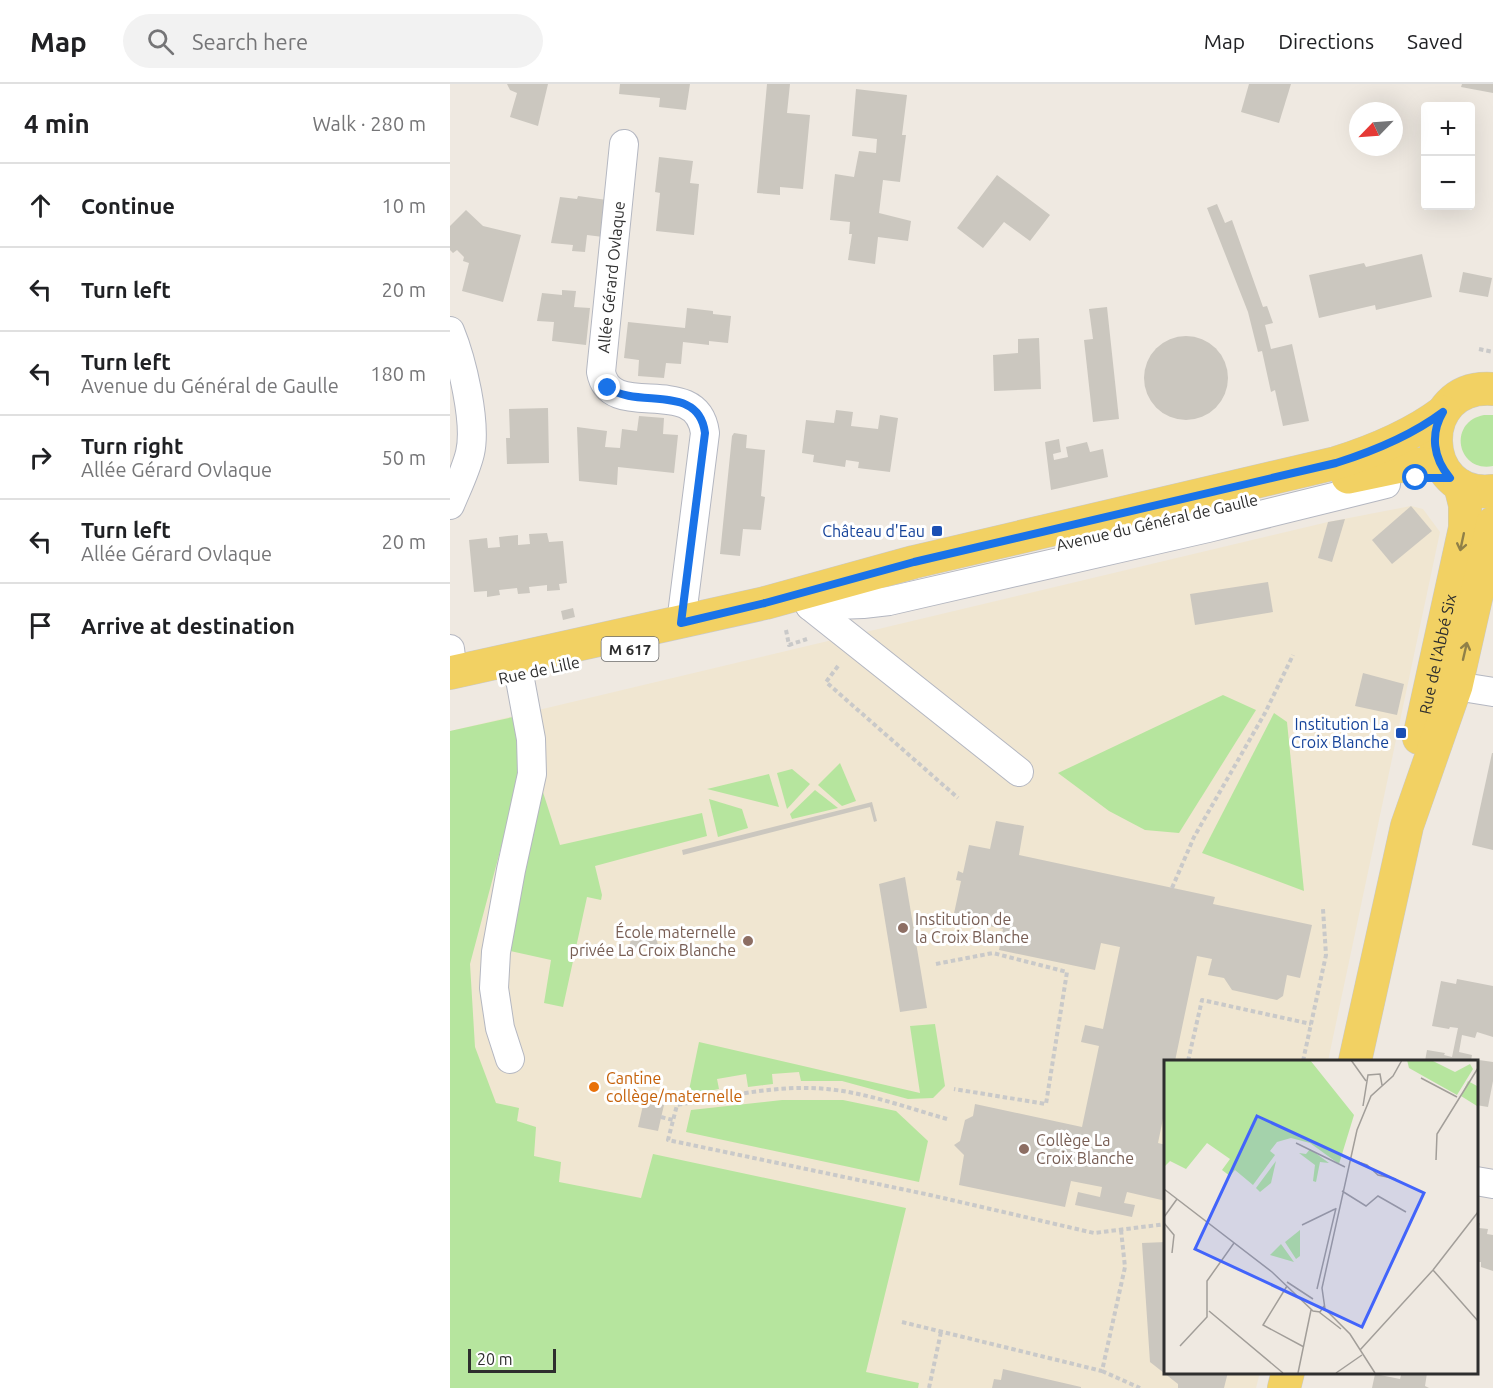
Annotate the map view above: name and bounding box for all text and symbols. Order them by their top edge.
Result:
search box [123,14,543,68]
icon: search [144,25,177,58]
text: Map [30,26,87,57]
text: Search here [192,29,308,54]
text: Map [1204,29,1245,53]
text: Directions [1278,29,1374,53]
text: Saved [1407,29,1463,53]
north arrow [1349,102,1403,156]
map controls [1421,102,1475,210]
button: + [1421,102,1475,156]
text: 4 min [24,109,90,138]
text: Walk · 280 m [313,112,426,135]
button: − [1421,156,1475,210]
icon: ahead [24,189,57,222]
text: Continue [81,193,175,218]
text: 10 m [382,194,426,217]
street label: Allée Gérard Ovlaque [594,200,628,354]
icon: left [24,273,57,306]
text: Turn left [81,277,171,302]
text: 20 m [382,278,426,301]
text: Turn left [81,349,171,374]
icon: left [24,357,57,390]
text: 180 m [370,362,426,385]
text: Avenue du Général de Gaulle [81,374,339,397]
route end [594,374,620,400]
text: Turn right [81,433,183,458]
icon: right [24,441,57,474]
text: 50 m [382,446,426,469]
text: Allée Gérard Ovlaque [81,458,272,481]
route start [1402,464,1428,490]
street label: Avenue du Général de Gaulle [1054,490,1260,554]
text: Turn left [81,517,171,542]
place label: Château d'Eau [822,522,925,540]
marker: Château d'Eau [930,524,944,538]
icon: left [24,525,57,558]
text: 20 m [382,530,426,553]
one-way arrow [1456,532,1467,551]
text: Allée Gérard Ovlaque [81,542,272,565]
street label: Rue de l'Abbé Six [1415,592,1459,716]
icon: arrive [24,609,57,642]
text: Arrive at destination [81,613,295,638]
road number: M 617 [602,637,658,661]
one-way arrow [1459,642,1471,661]
street label: Rue de Lille [497,653,581,687]
place label: Institution La Croix Blanche [1291,715,1389,751]
marker: Institution La Croix Blanche [1394,726,1408,740]
place label: Institution de la Croix Blanche [915,910,1029,946]
place label: École maternelle privée La Croix Blanche [570,921,736,959]
marker: Institution de la Croix Blanche [896,921,910,935]
marker: École maternelle privée La Croix Blanche [741,934,755,948]
inset map [1164,1060,1478,1373]
place label: Cantine collège/maternelle [606,1069,742,1105]
marker: Cantine collège/maternelle [587,1080,601,1094]
place label: Collège La Croix Blanche [1036,1131,1134,1167]
marker: Collège La Croix Blanche [1017,1142,1031,1156]
scale bar [468,1346,556,1374]
text: 20 m [477,1350,513,1368]

